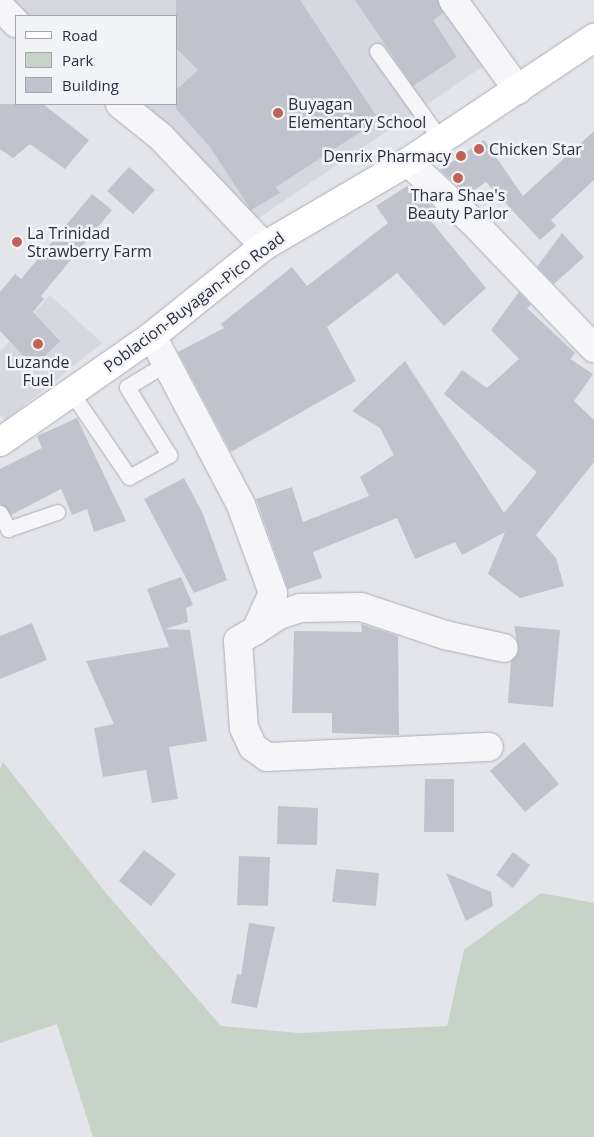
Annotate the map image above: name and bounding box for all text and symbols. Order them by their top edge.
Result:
legend [15,15,178,105]
text: Road [62,25,98,45]
text: Park [62,50,93,70]
text: Building [62,75,119,95]
place label: Buyagan Elementary School [288,94,426,132]
marker: Buyagan Elementary School [272,107,284,119]
place label: Chicken Star [489,139,582,159]
marker: Chicken Star [473,143,485,155]
place label: Denrix Pharmacy [323,146,451,166]
marker: Denrix Pharmacy [455,150,467,162]
marker: Thara Shae's Beauty Parlor [452,172,464,184]
place label: Thara Shae's Beauty Parlor [407,185,509,223]
place label: La Trinidad Strawberry Farm [27,223,152,261]
street label: Poblacion-Buyagan-Pico Road [100,228,288,376]
marker: La Trinidad Strawberry Farm [11,236,23,248]
marker: Luzande Fuel [32,338,44,350]
place label: Luzande Fuel [6,352,70,390]

